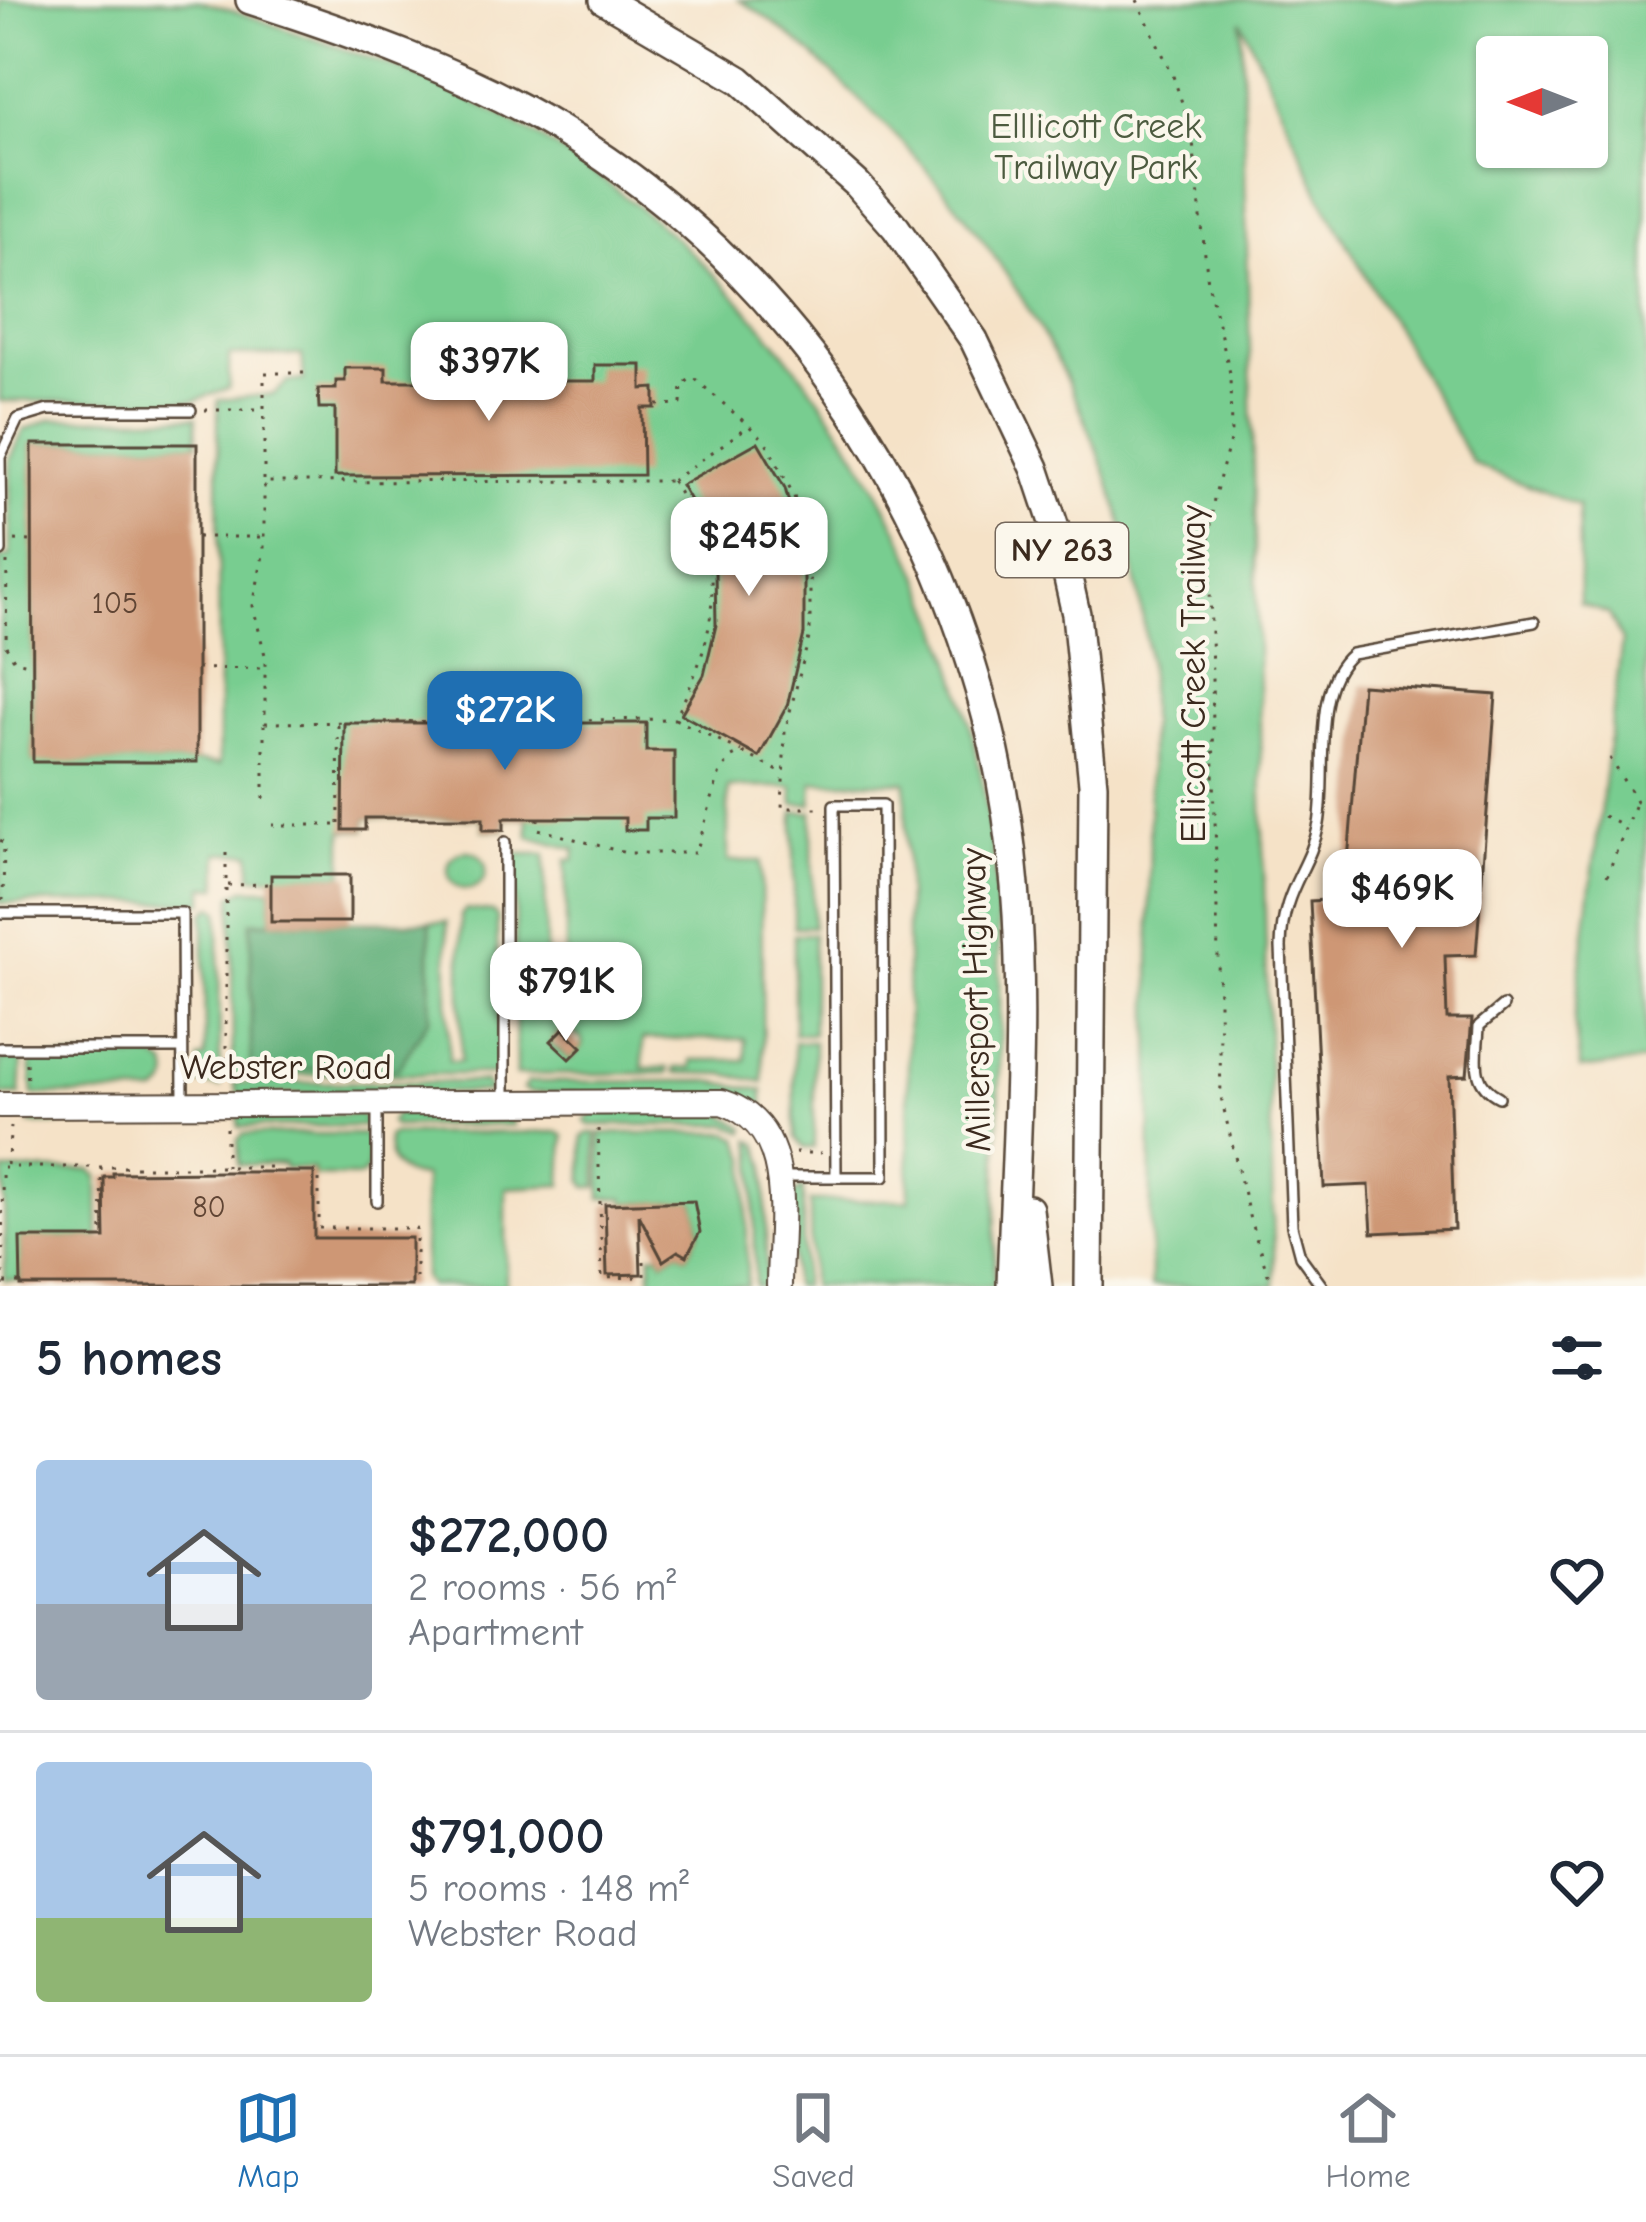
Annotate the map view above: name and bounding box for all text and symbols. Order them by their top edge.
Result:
north arrow [1476,36,1608,168]
map controls [1476,36,1608,168]
park label: Elllicott Creek Trailway Park [990,106,1202,188]
pin: $397K [405,322,573,424]
text: $397K [438,338,540,383]
pin: $245K [665,497,833,599]
street label: Ellicott Creek Trailway [1173,504,1214,843]
text: $245K [698,513,800,558]
road number: NY 263 [996,523,1128,577]
house number: 105 [92,586,138,621]
pin: $272K [421,671,589,773]
text: $272K [454,687,556,732]
street label: Millersport Highway [953,847,999,1152]
pin: $469K [1318,849,1486,951]
text: $469K [1350,865,1454,910]
pin: $791K [482,942,650,1044]
text: $791K [517,958,615,1003]
street label: Webster Road [180,1047,392,1088]
house number: 80 [192,1190,226,1225]
icon: filters [1544,1325,1610,1391]
text: 5 homes [36,1329,222,1388]
text: $272,000 [408,1506,609,1565]
icon: home [132,1508,276,1652]
icon: heart [1544,1547,1610,1613]
text: 2 rooms · 56 m² [408,1565,676,1610]
text: Apartment [408,1610,583,1655]
text: $791,000 [408,1807,605,1866]
icon: home [132,1810,276,1954]
icon: heart [1544,1849,1610,1915]
text: 5 rooms · 148 m² [408,1866,689,1911]
text: Webster Road [408,1911,638,1956]
tab: Map [235,2085,301,2195]
tab: Saved [772,2085,855,2195]
tab: Home [1325,2085,1411,2195]

